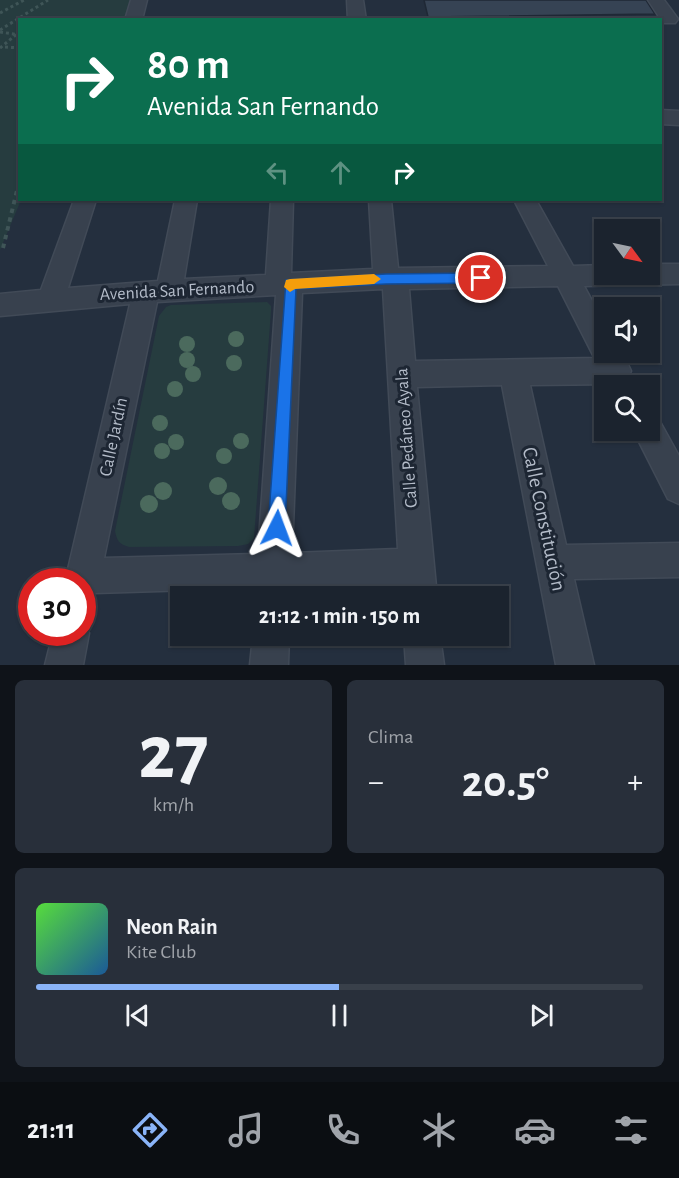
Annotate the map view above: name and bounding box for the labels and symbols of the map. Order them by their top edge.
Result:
north arrow [594,219,660,285]
pin [455,252,506,303]
street label: Avenida San Fernando [99,278,255,304]
street label: Calle Pedáneo Ayala [393,367,421,509]
street label: Calle Jardín [97,396,131,478]
street label: Calle Constitución [518,445,570,593]
position arrow [245,496,309,560]
speed limit sign: 30 [18,568,96,646]

